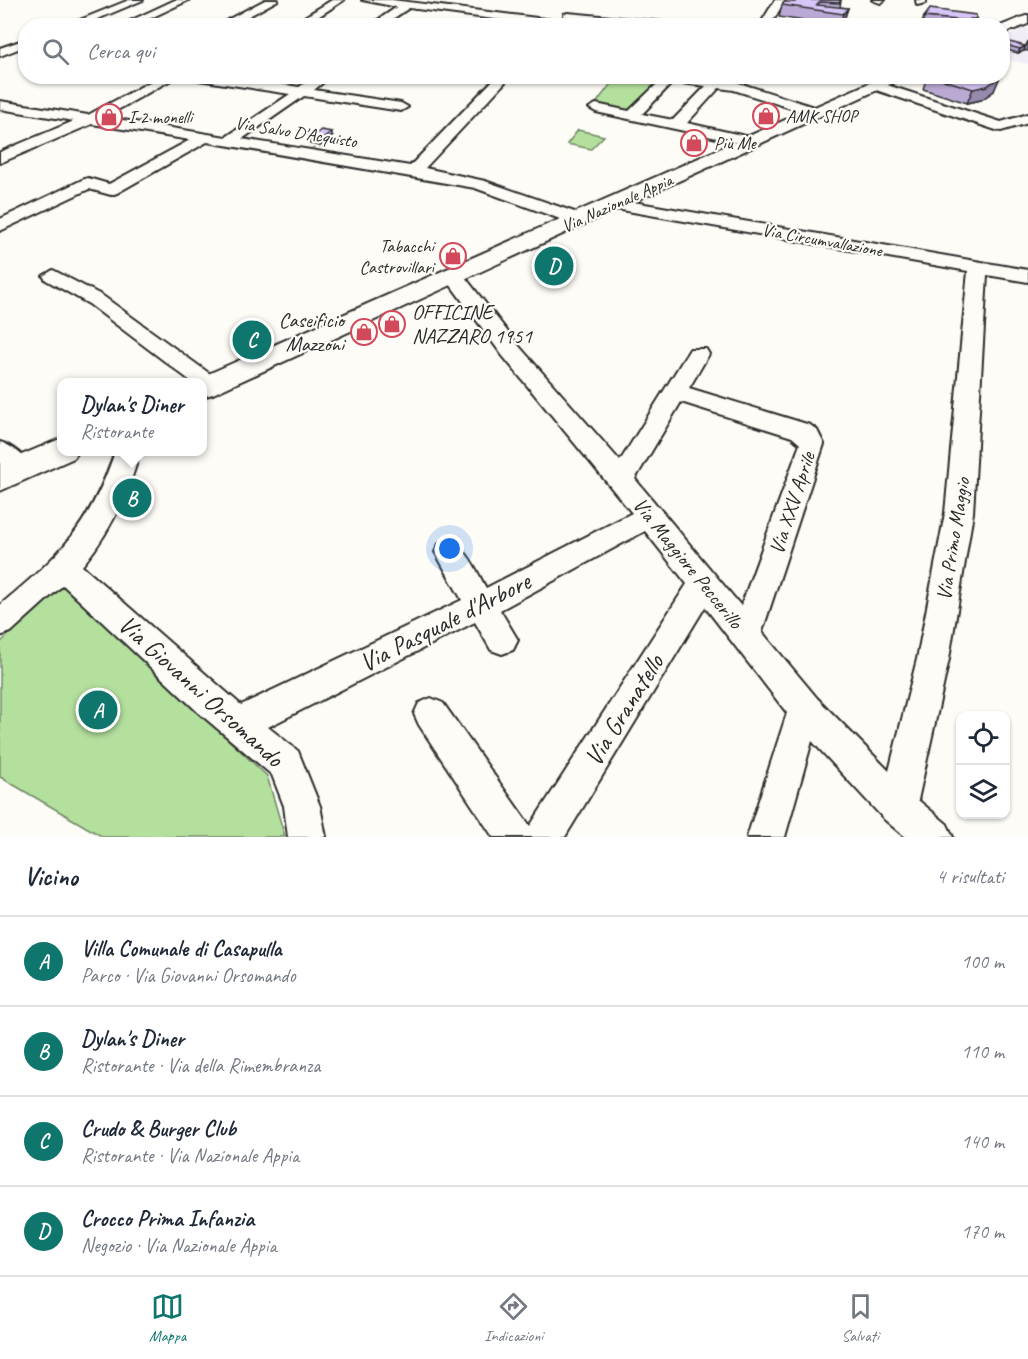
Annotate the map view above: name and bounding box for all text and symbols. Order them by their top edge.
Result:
search box [18,18,1010,84]
icon: search [39,35,72,68]
text: Cerca qui [87,37,155,65]
shop icon: AMK SHOP [751,101,781,131]
shop icon: I 2 monelli [94,102,124,132]
place label: AMK SHOP [786,105,860,127]
place label: I 2 monelli [128,106,195,128]
street label: Via Salvo D'Acquisto [234,112,360,153]
shop icon: Più Me [679,128,709,158]
place label: Più Me [714,132,757,154]
street label: Via Nazionale Appia [558,168,677,237]
street label: Via Circumvallazione [760,219,885,262]
place label: Tabacchi Castrovillari [360,235,437,278]
shop icon: Tabacchi Castrovillari [438,241,468,271]
pin: D [534,244,574,288]
place label: OFFICINE NAZZARO 1951 [412,299,534,349]
place label: Caseificio Mazzoni [279,307,347,357]
shop icon: OFFICINE NAZZARO 1951 [377,309,407,339]
shop icon: Caseificio Mazzoni [349,317,379,347]
pin: C [232,318,272,362]
popup [57,378,207,456]
text: Dylan's Diner [81,391,183,419]
text: Ristorante [81,419,153,444]
street label: Via XXV Aprile [763,448,821,557]
street label: Via Primo Maggio [930,474,976,602]
pin: B [112,476,152,520]
street label: Via Maggiore Peccerillo [627,492,750,635]
your location [435,534,464,563]
street label: Via Pasquale d'Arbore [354,564,537,679]
street label: Via Giovanni Orsomando [111,608,292,775]
street label: Via Granatello [577,647,672,772]
pin: A [78,688,118,732]
map controls [956,711,1010,819]
button: locate [956,711,1010,765]
button: layers [956,765,1010,819]
text: Vicino [24,860,78,893]
text: 4 risultati [936,864,1004,889]
text: Villa Comunale di Casapulla [81,935,282,963]
text: A [38,949,49,974]
text: 100 m [961,949,1004,974]
text: Parco · Via Giovanni Orsomando [81,963,296,988]
text: Dylan's Diner [81,1025,184,1053]
text: B [38,1039,49,1064]
text: 110 m [961,1039,1004,1064]
text: Ristorante · Via della Rimembranza [81,1053,320,1078]
text: Crudo & Burger Club [81,1115,236,1143]
text: C [39,1129,48,1154]
text: 140 m [961,1129,1004,1154]
text: Ristorante · Via Nazionale Appia [81,1143,299,1168]
text: Crocco Prima Infanzia [81,1205,254,1233]
text: D [38,1219,49,1244]
text: 170 m [961,1219,1004,1244]
text: Negozio · Via Nazionale Appia [81,1233,277,1258]
tab: Mappa [149,1290,186,1346]
tab: Indicazioni [484,1290,543,1346]
tab: Salvati [842,1290,879,1346]

